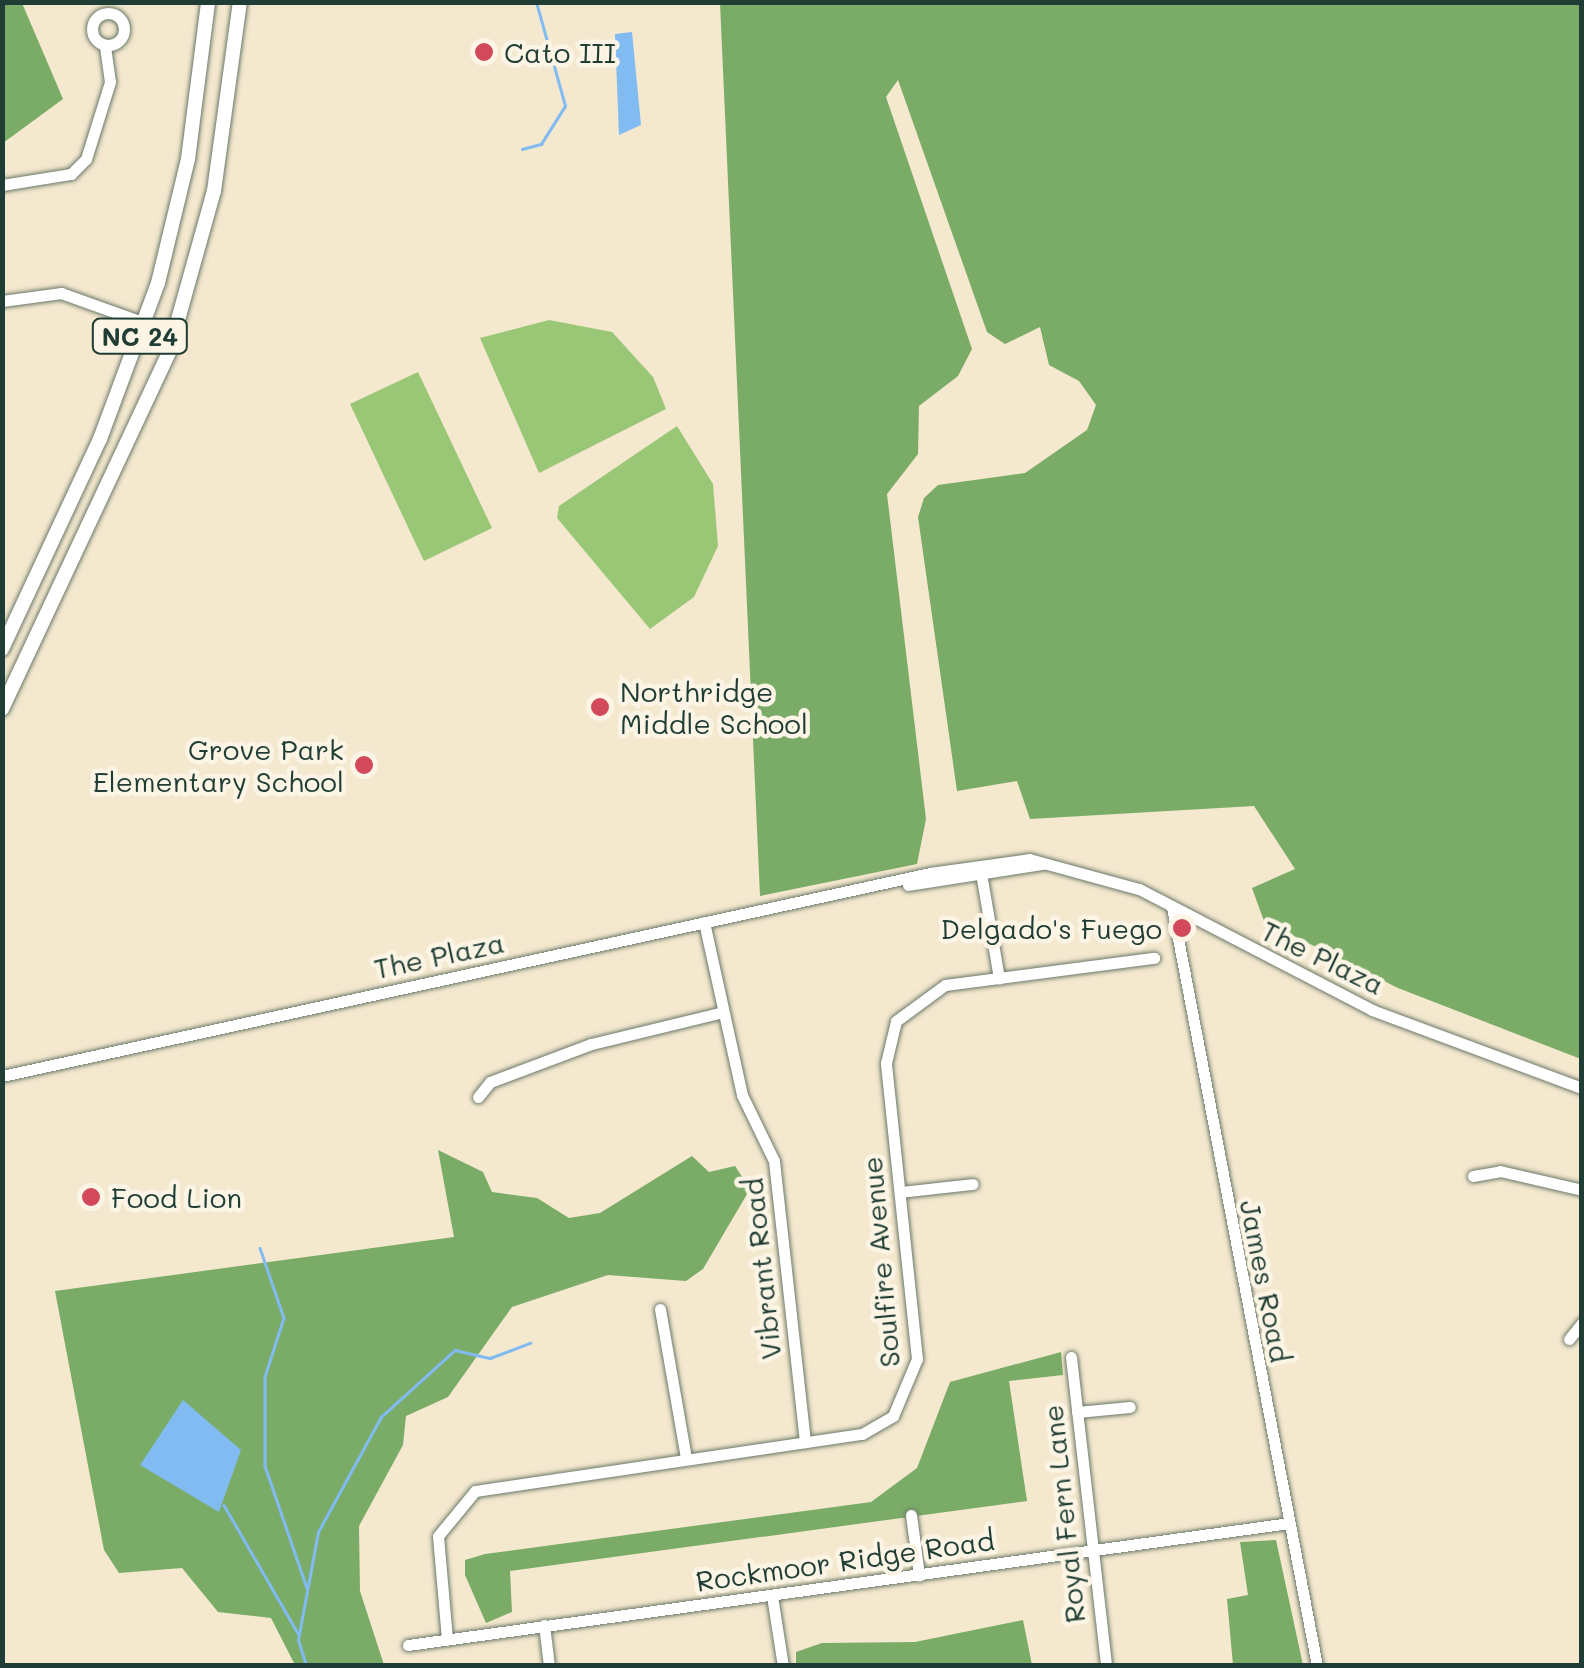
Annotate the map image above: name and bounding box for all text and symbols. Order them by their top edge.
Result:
place label: Cato III [504,35,616,69]
marker: Cato III [473,41,495,63]
road number: NC 24 [90,316,190,356]
place label: Northridge Middle School [620,674,808,740]
marker: Northridge Middle School [589,696,611,718]
place label: Grove Park Elementary School [93,732,344,798]
marker: Grove Park Elementary School [353,754,375,776]
place label: Delgado's Fuego [940,911,1162,945]
street label: The Plaza [1256,913,1390,1001]
marker: Delgado's Fuego [1171,917,1193,939]
street label: The Plaza [371,925,507,985]
street label: Soulfire Avenue [854,1155,906,1369]
street label: Vibrant Road [735,1177,787,1361]
place label: Food Lion [111,1180,242,1214]
marker: Food Lion [80,1186,102,1208]
street label: James Road [1234,1197,1298,1365]
street label: Royal Fern Lane [1035,1403,1091,1625]
street label: Rockmoor Ridge Road [694,1522,996,1598]

